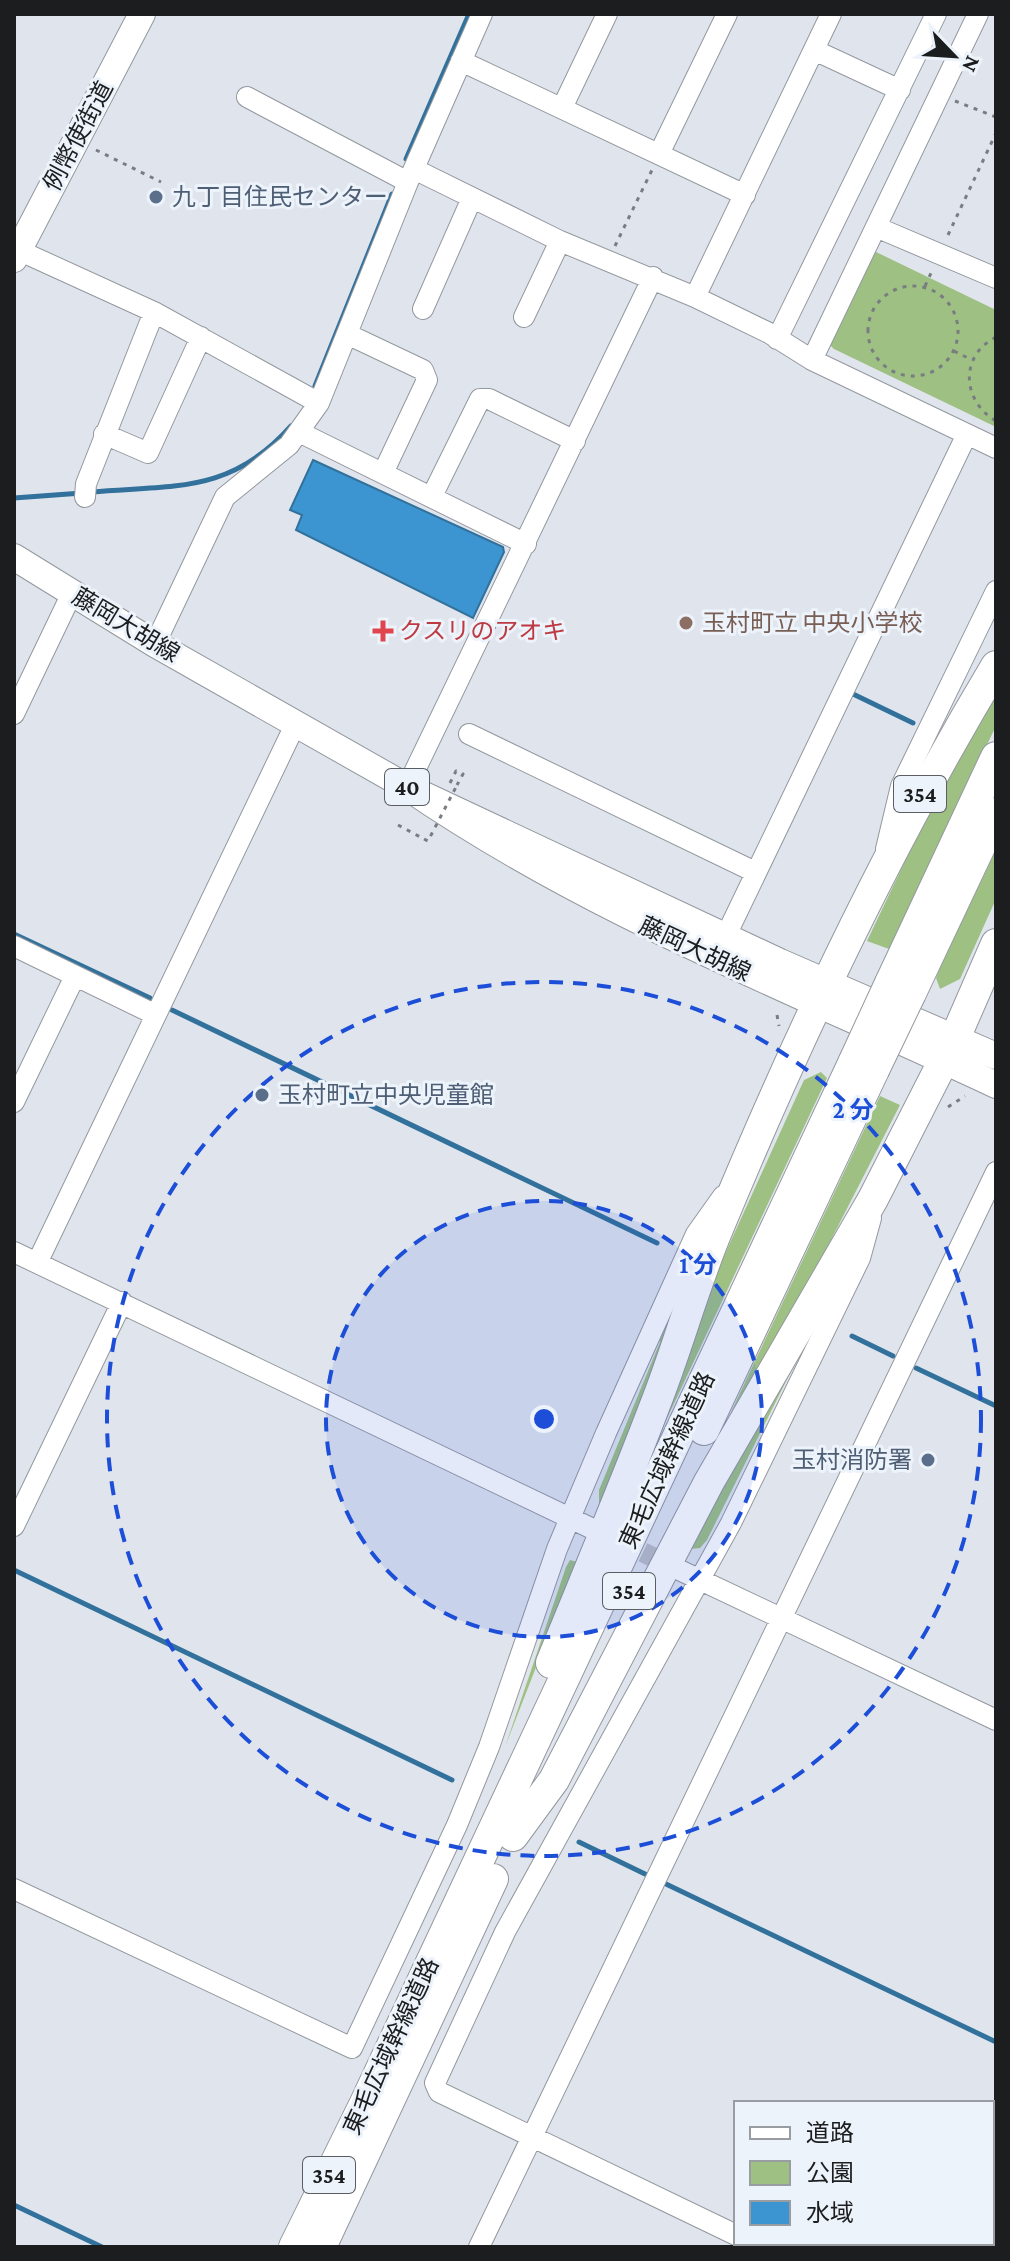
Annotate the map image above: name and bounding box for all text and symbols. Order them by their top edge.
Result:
north arrow [914,16,994,96]
text: N [957,52,986,76]
street label: 例幣使街道 [37,76,118,195]
place label: 九丁目住民センター [172,183,388,210]
marker: 九丁目住民センター [147,188,165,206]
street label: 藤岡大胡線 [68,582,185,667]
place label: 玉村町立 中央小学校 [702,609,923,636]
marker: 玉村町立 中央小学校 [677,614,695,632]
place label: クスリのアオキ [399,617,566,644]
marker: クスリのアオキ [374,622,392,640]
road number: 40 [385,769,429,805]
road number: 354 [894,776,946,812]
street label: 藤岡大胡線 [635,911,755,986]
place label: 玉村町立中央児童館 [278,1081,494,1108]
marker: 玉村町立中央児童館 [253,1086,271,1104]
text: 2 分 [833,1096,873,1123]
text: 1 分 [679,1251,717,1278]
street label: 東毛広域幹線道路 [614,1367,719,1552]
centre of rings [530,1405,558,1433]
place label: 玉村消防署 [792,1446,912,1473]
marker: 玉村消防署 [919,1451,937,1469]
road number: 354 [603,1573,655,1609]
street label: 東毛広域幹線道路 [338,1953,443,2138]
legend [734,2101,994,2245]
text: 道路 [806,2119,854,2146]
road number: 354 [303,2157,355,2193]
text: 公園 [806,2159,854,2186]
text: 水域 [806,2199,854,2226]

